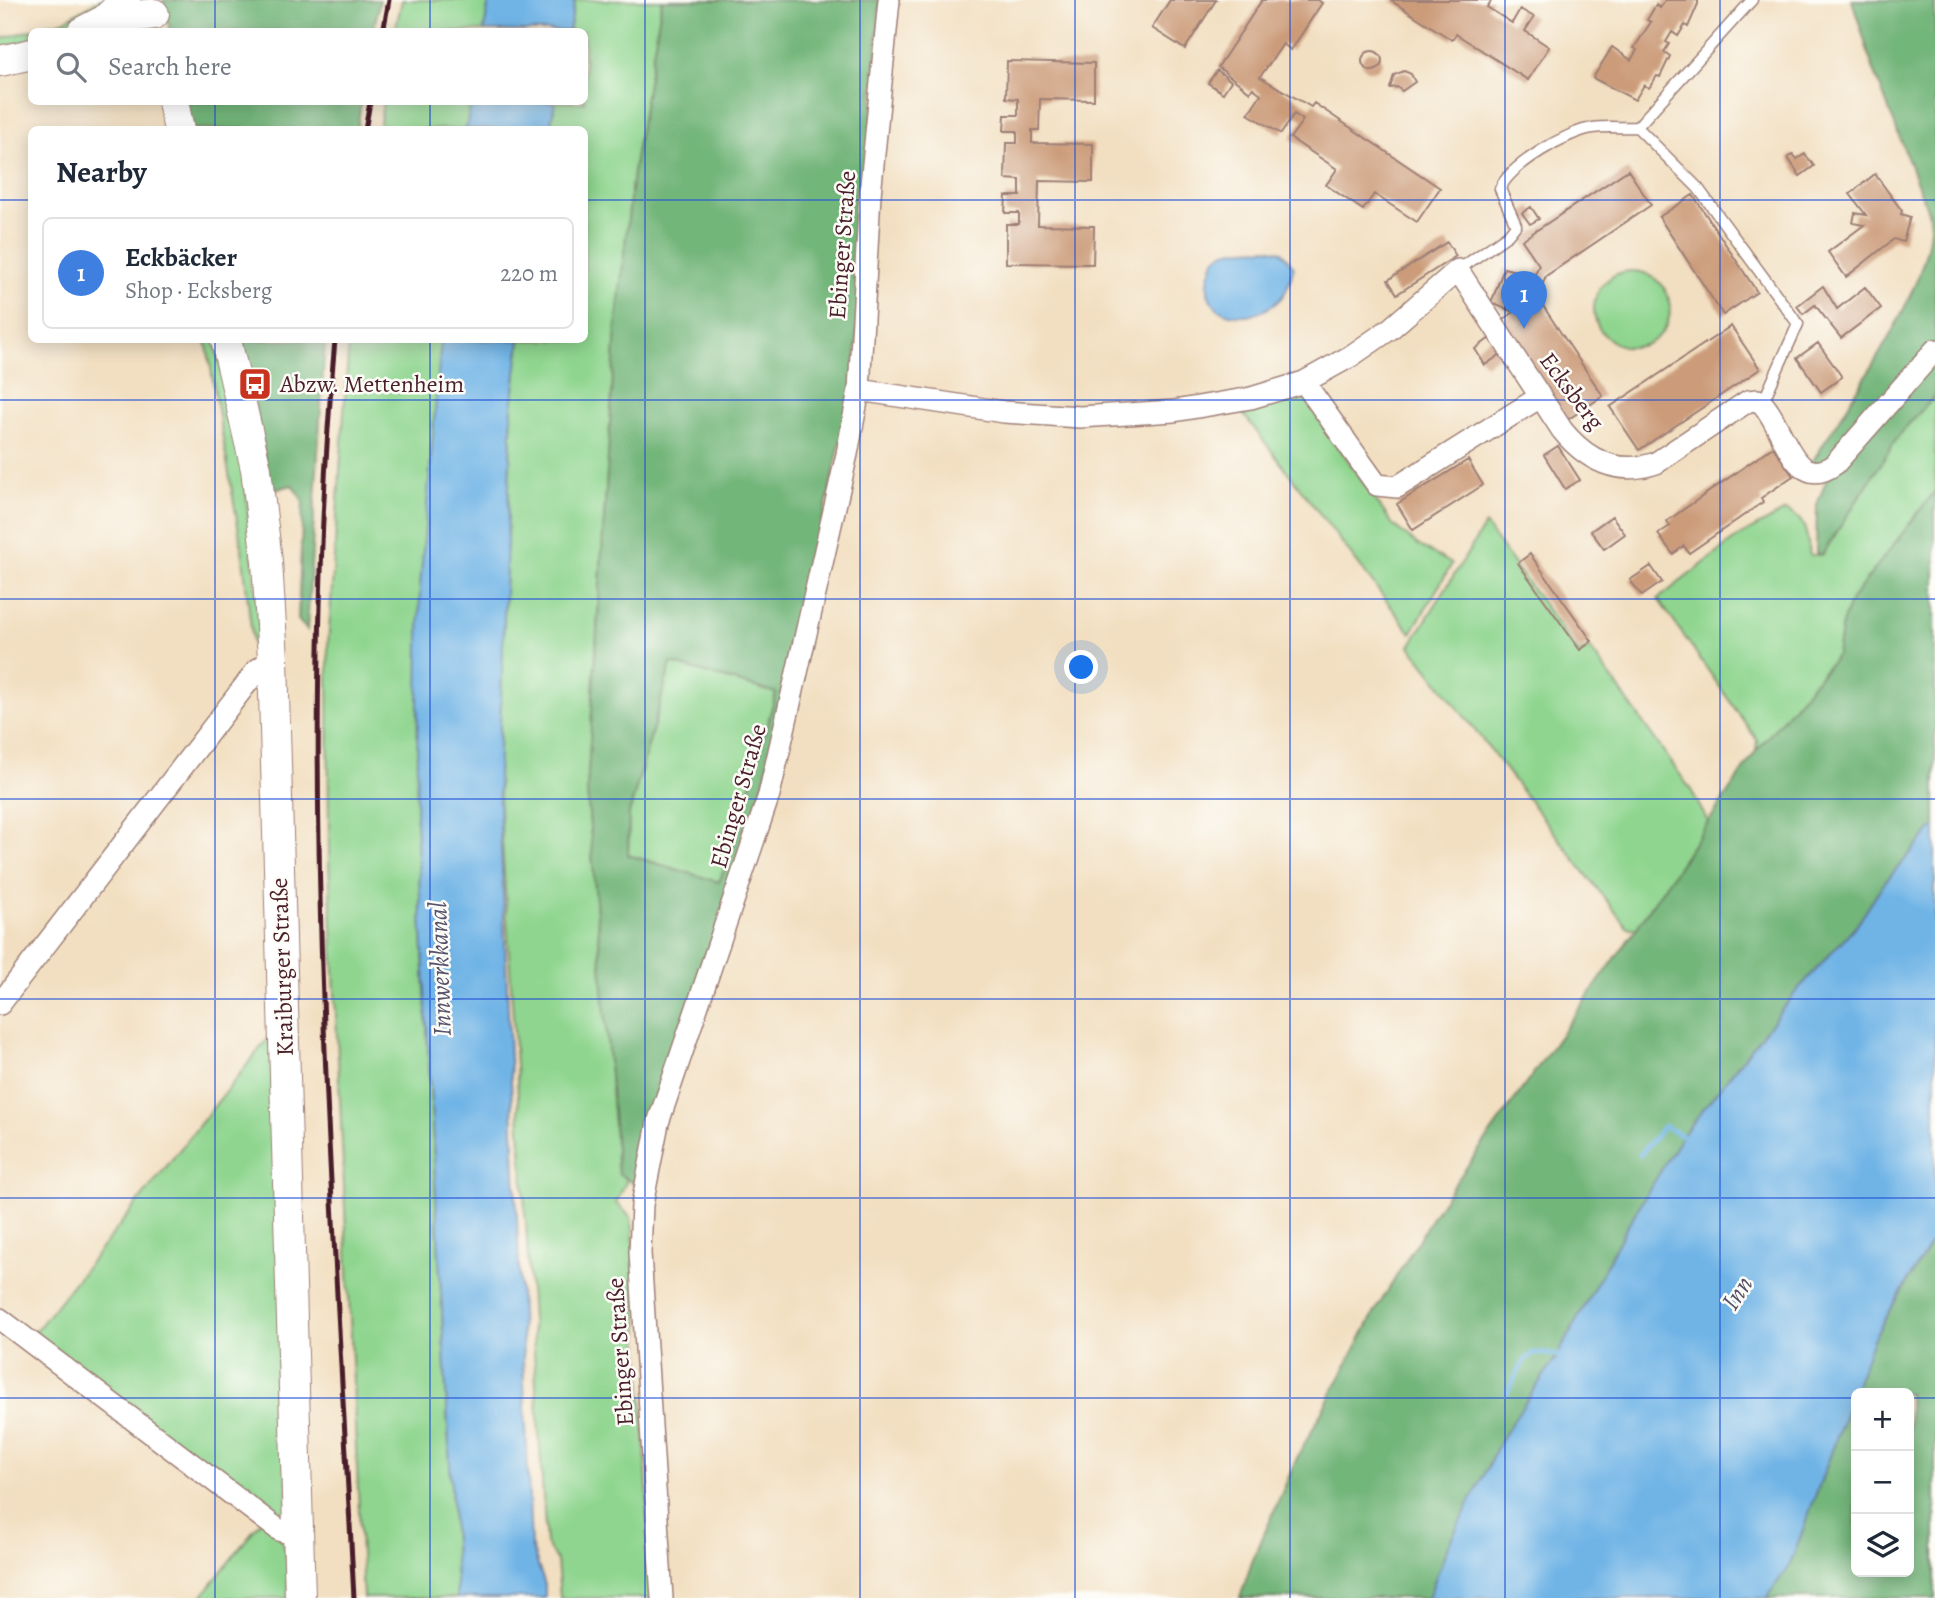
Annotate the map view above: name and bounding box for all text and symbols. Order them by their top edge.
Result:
search box [28,28,588,105]
icon: search [52,48,90,86]
text: Search here [108,49,232,84]
text: Nearby [56,152,147,192]
street label: Ebinger Straße [821,170,863,320]
text: Eckbäcker [125,240,237,275]
text: 1 [77,258,85,289]
text: 220 m [500,258,558,289]
pin: 1 [1501,271,1547,329]
text: Shop · Ecksberg [125,275,272,306]
street label: Ecksberg [1532,346,1612,436]
bus stop icon: Abzw. Mettenheim [236,365,274,403]
place label: Abzw. Mettenheim [279,368,464,400]
your location [1064,650,1098,684]
street label: Ebinger Straße [702,720,774,872]
street label: Kraiburger Straße [263,877,301,1057]
water label: Innwerkkanal [420,901,460,1037]
water label: Inn [1713,1269,1761,1317]
street label: Ebinger Straße [599,1277,641,1427]
map controls [1851,1388,1914,1577]
button: + [1851,1388,1914,1451]
button: − [1851,1451,1914,1514]
button: layers [1851,1514,1914,1577]

